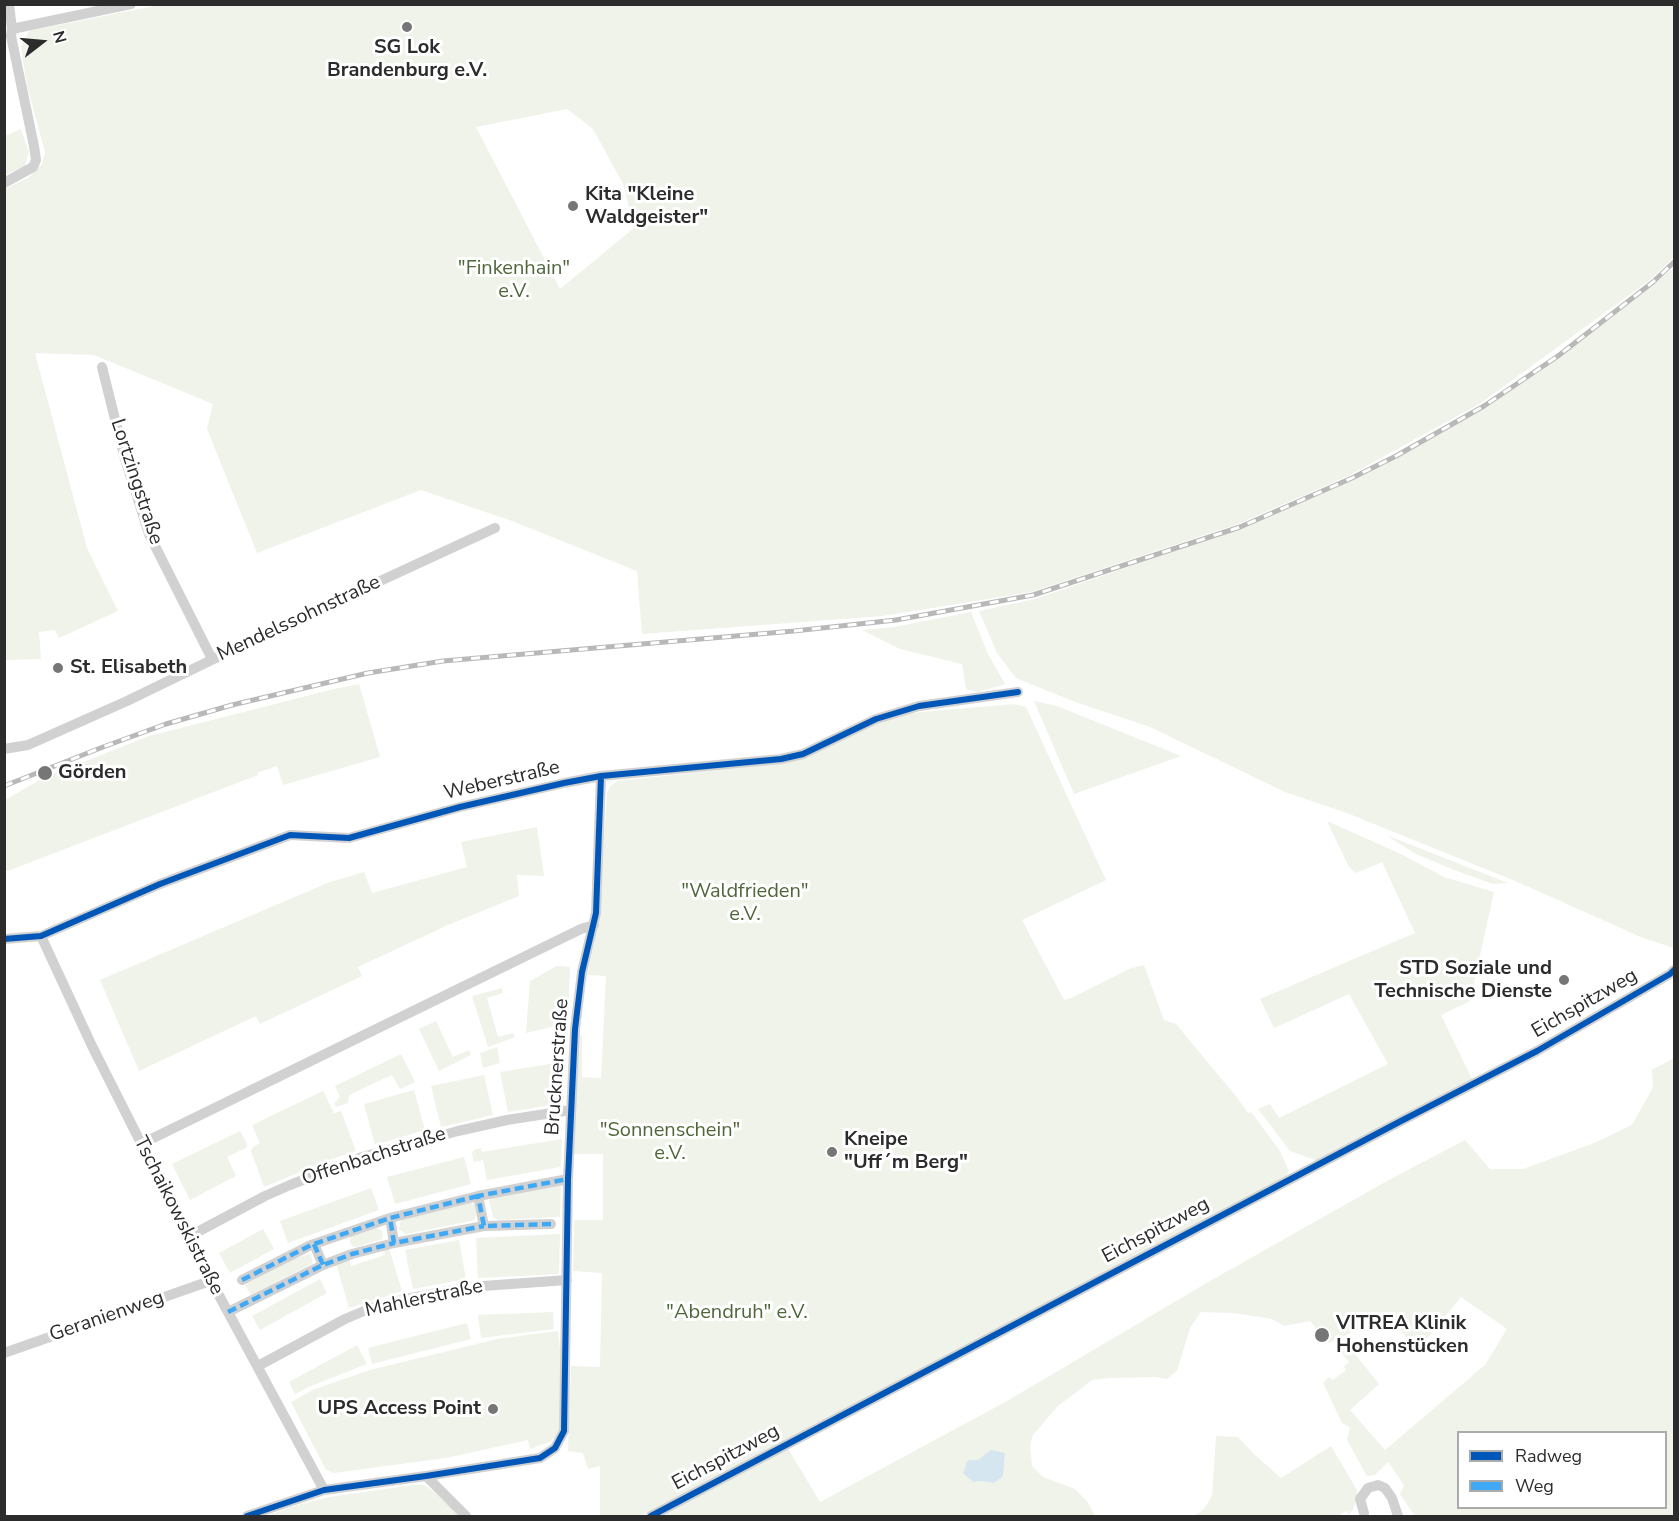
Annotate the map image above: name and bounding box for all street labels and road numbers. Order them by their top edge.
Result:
street label: Lortzingstraße [104,416,168,548]
street label: Mendelssohnstraße [214,571,384,667]
street label: Weberstraße [442,756,562,806]
street label: Eichspitzweg [1528,964,1642,1044]
street label: Brucknerstraße [541,998,575,1136]
street label: Offenbachstraße [299,1122,449,1192]
street label: Tschaikowskistraße [128,1133,228,1299]
street label: Eichspitzweg [1098,1193,1214,1269]
street label: Mahlerstraße [363,1275,485,1323]
street label: Geranienweg [46,1286,168,1348]
street label: Eichspitzweg [668,1420,784,1496]

